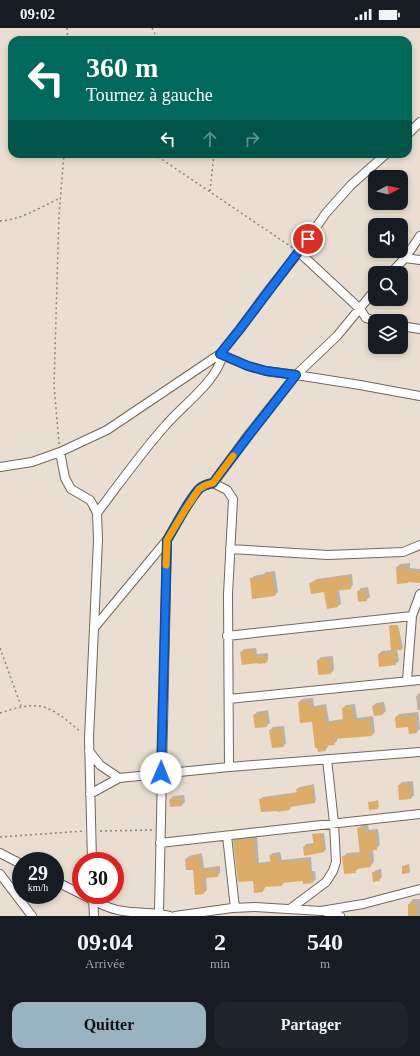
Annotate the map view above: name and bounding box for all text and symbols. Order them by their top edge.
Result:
text: 09:02 [20,6,55,22]
icon: left [20,52,72,104]
text: 360 m [86,52,158,83]
text: Tournez à gauche [86,85,213,105]
icon: left [157,128,179,150]
icon: ahead [199,128,221,150]
icon: right [241,128,263,150]
north arrow [368,170,408,210]
map controls [368,170,408,354]
button: sound [368,218,408,258]
pin [291,222,325,256]
icon: arrive [297,228,319,250]
button: search [368,266,408,306]
button: layers [368,314,408,354]
position arrow [140,752,182,794]
speed limit sign: 30 [72,852,124,904]
text: 29 [28,862,48,884]
text: km/h [28,882,48,893]
text: 09:04 [77,929,133,955]
text: 2 [214,929,226,955]
text: 540 [307,929,343,955]
text: Arrivée [85,956,125,971]
text: min [210,956,230,971]
text: m [320,956,330,971]
button: Quitter [12,1002,206,1048]
button: Partager [214,1002,408,1048]

